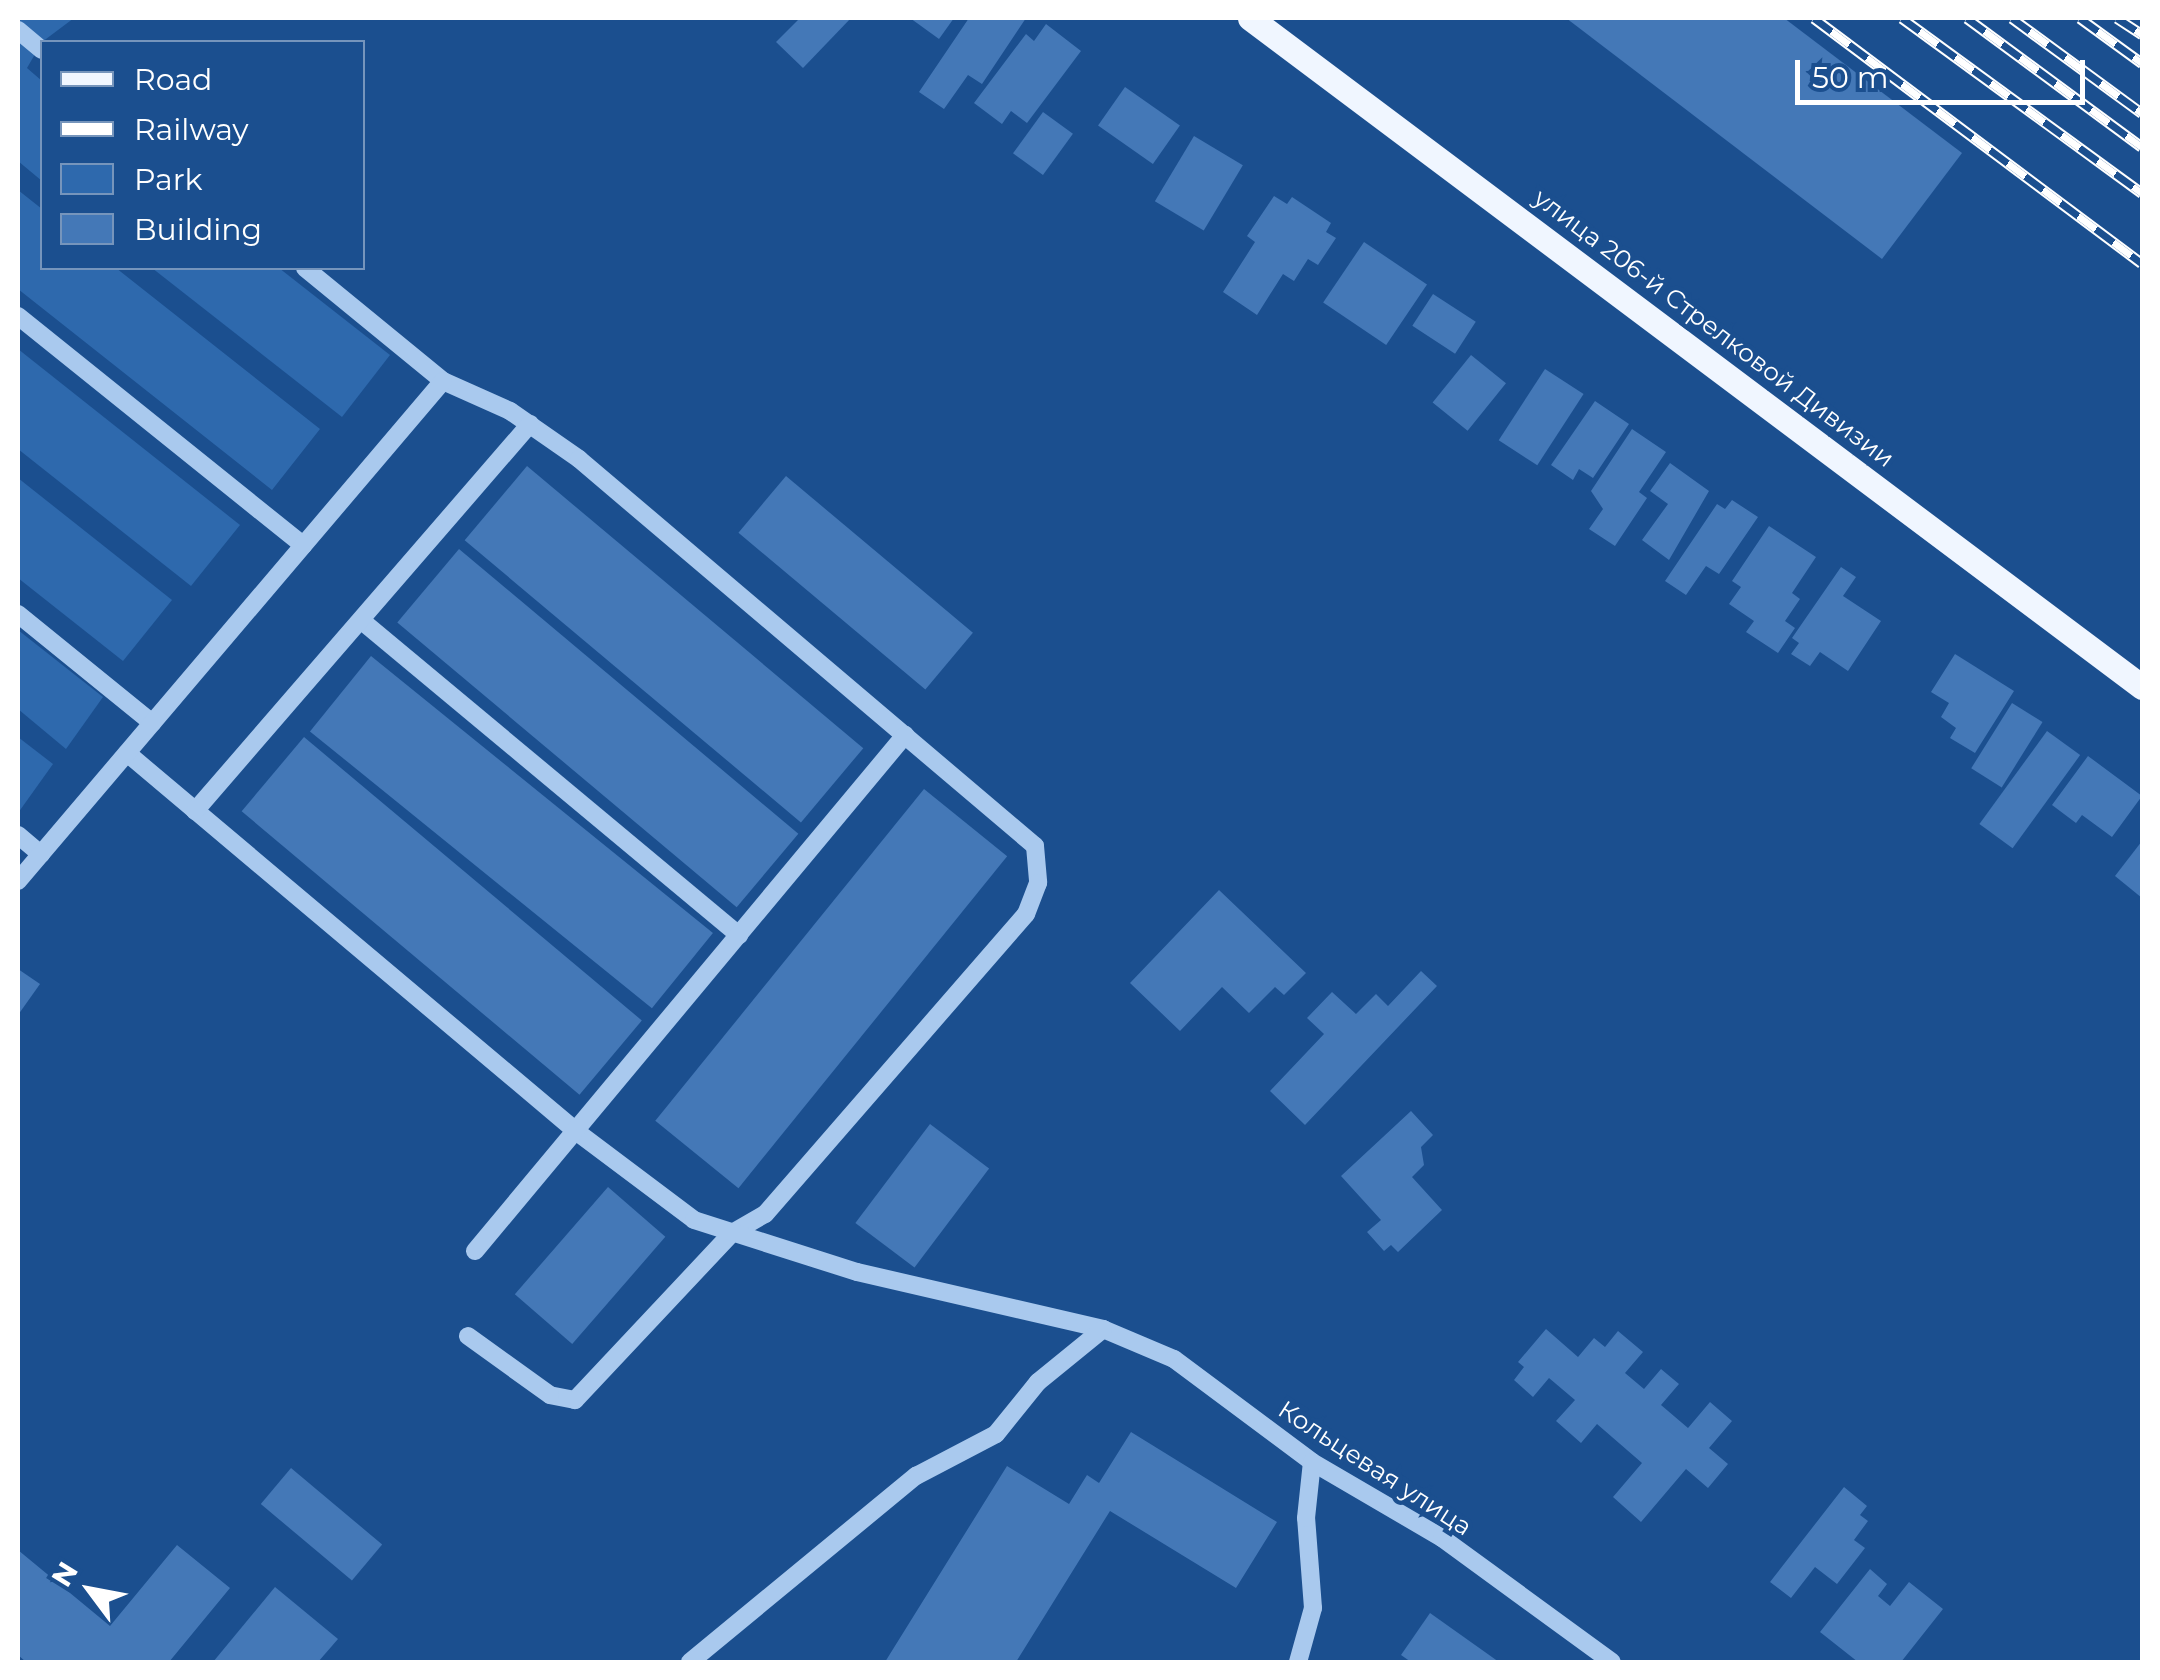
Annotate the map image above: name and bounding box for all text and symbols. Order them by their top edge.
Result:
legend [40,40,365,270]
scale bar [1800,40,2090,102]
text: 50 m [1812,59,1889,96]
text: Road [134,61,212,98]
text: Railway [134,111,249,148]
text: Park [134,161,203,198]
street label: улица 206-й Стрелковой Дивизии [1528,183,1900,473]
text: Building [134,211,262,248]
street label: Кольцевая улица [1273,1394,1477,1542]
north arrow [40,1540,140,1640]
text: N [44,1556,85,1593]

